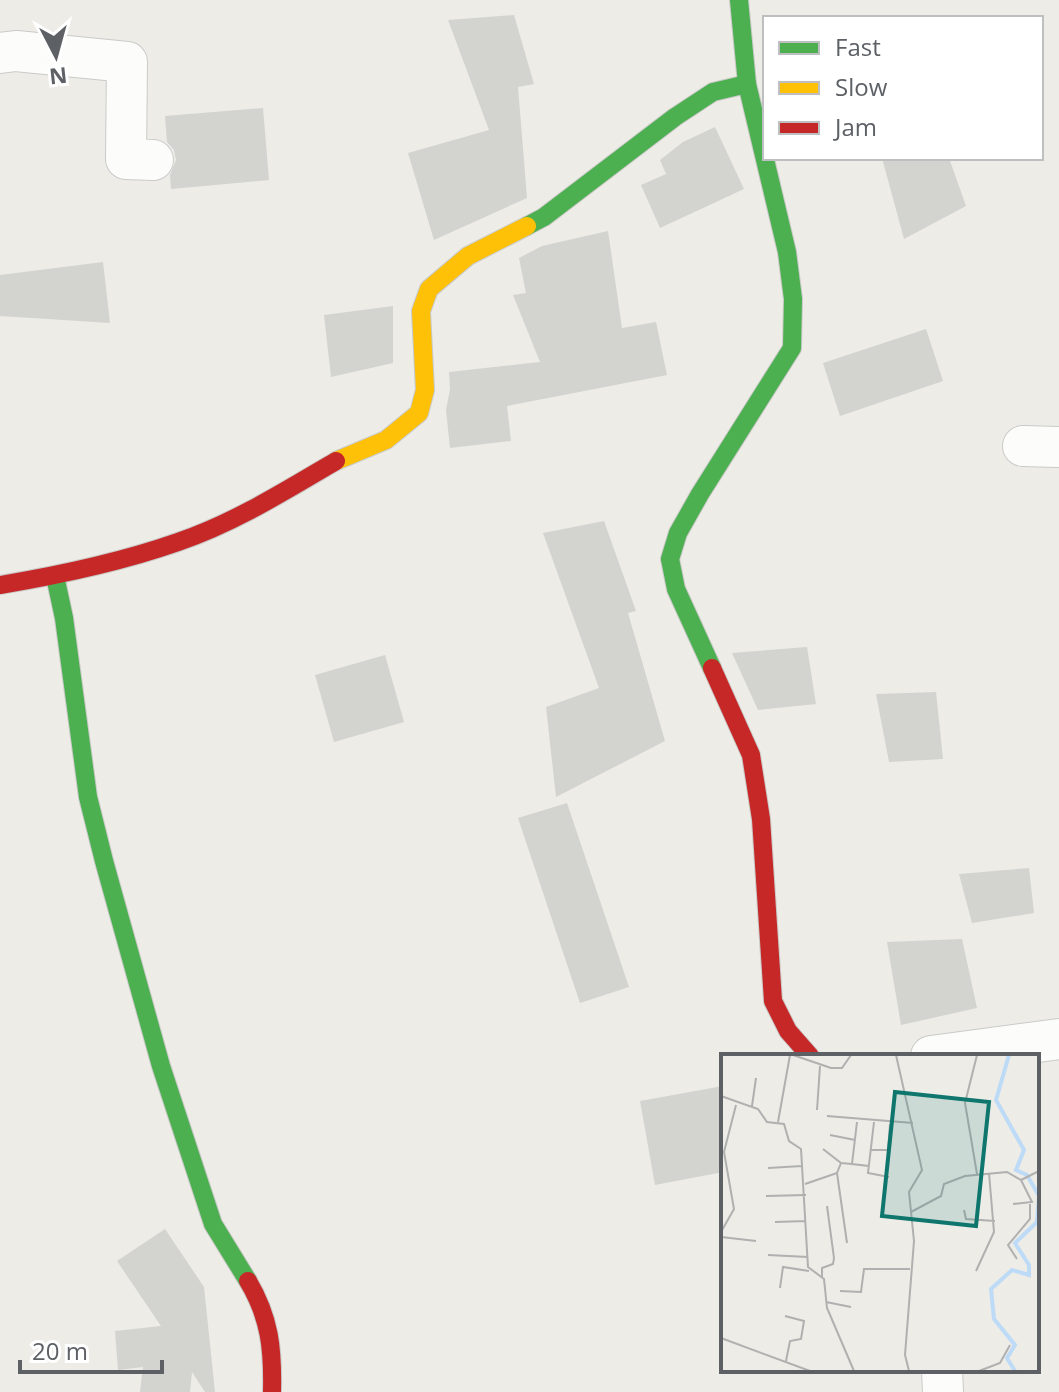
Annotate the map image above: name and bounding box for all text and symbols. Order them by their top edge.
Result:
north arrow [16,16,96,96]
legend [763,16,1043,160]
text: Fast [835,30,881,63]
text: N [48,61,69,93]
text: Slow [835,70,888,103]
text: Jam [833,110,877,143]
inset map [721,1054,1039,1372]
scale bar [20,1324,162,1374]
text: 20 m [32,1334,88,1367]

